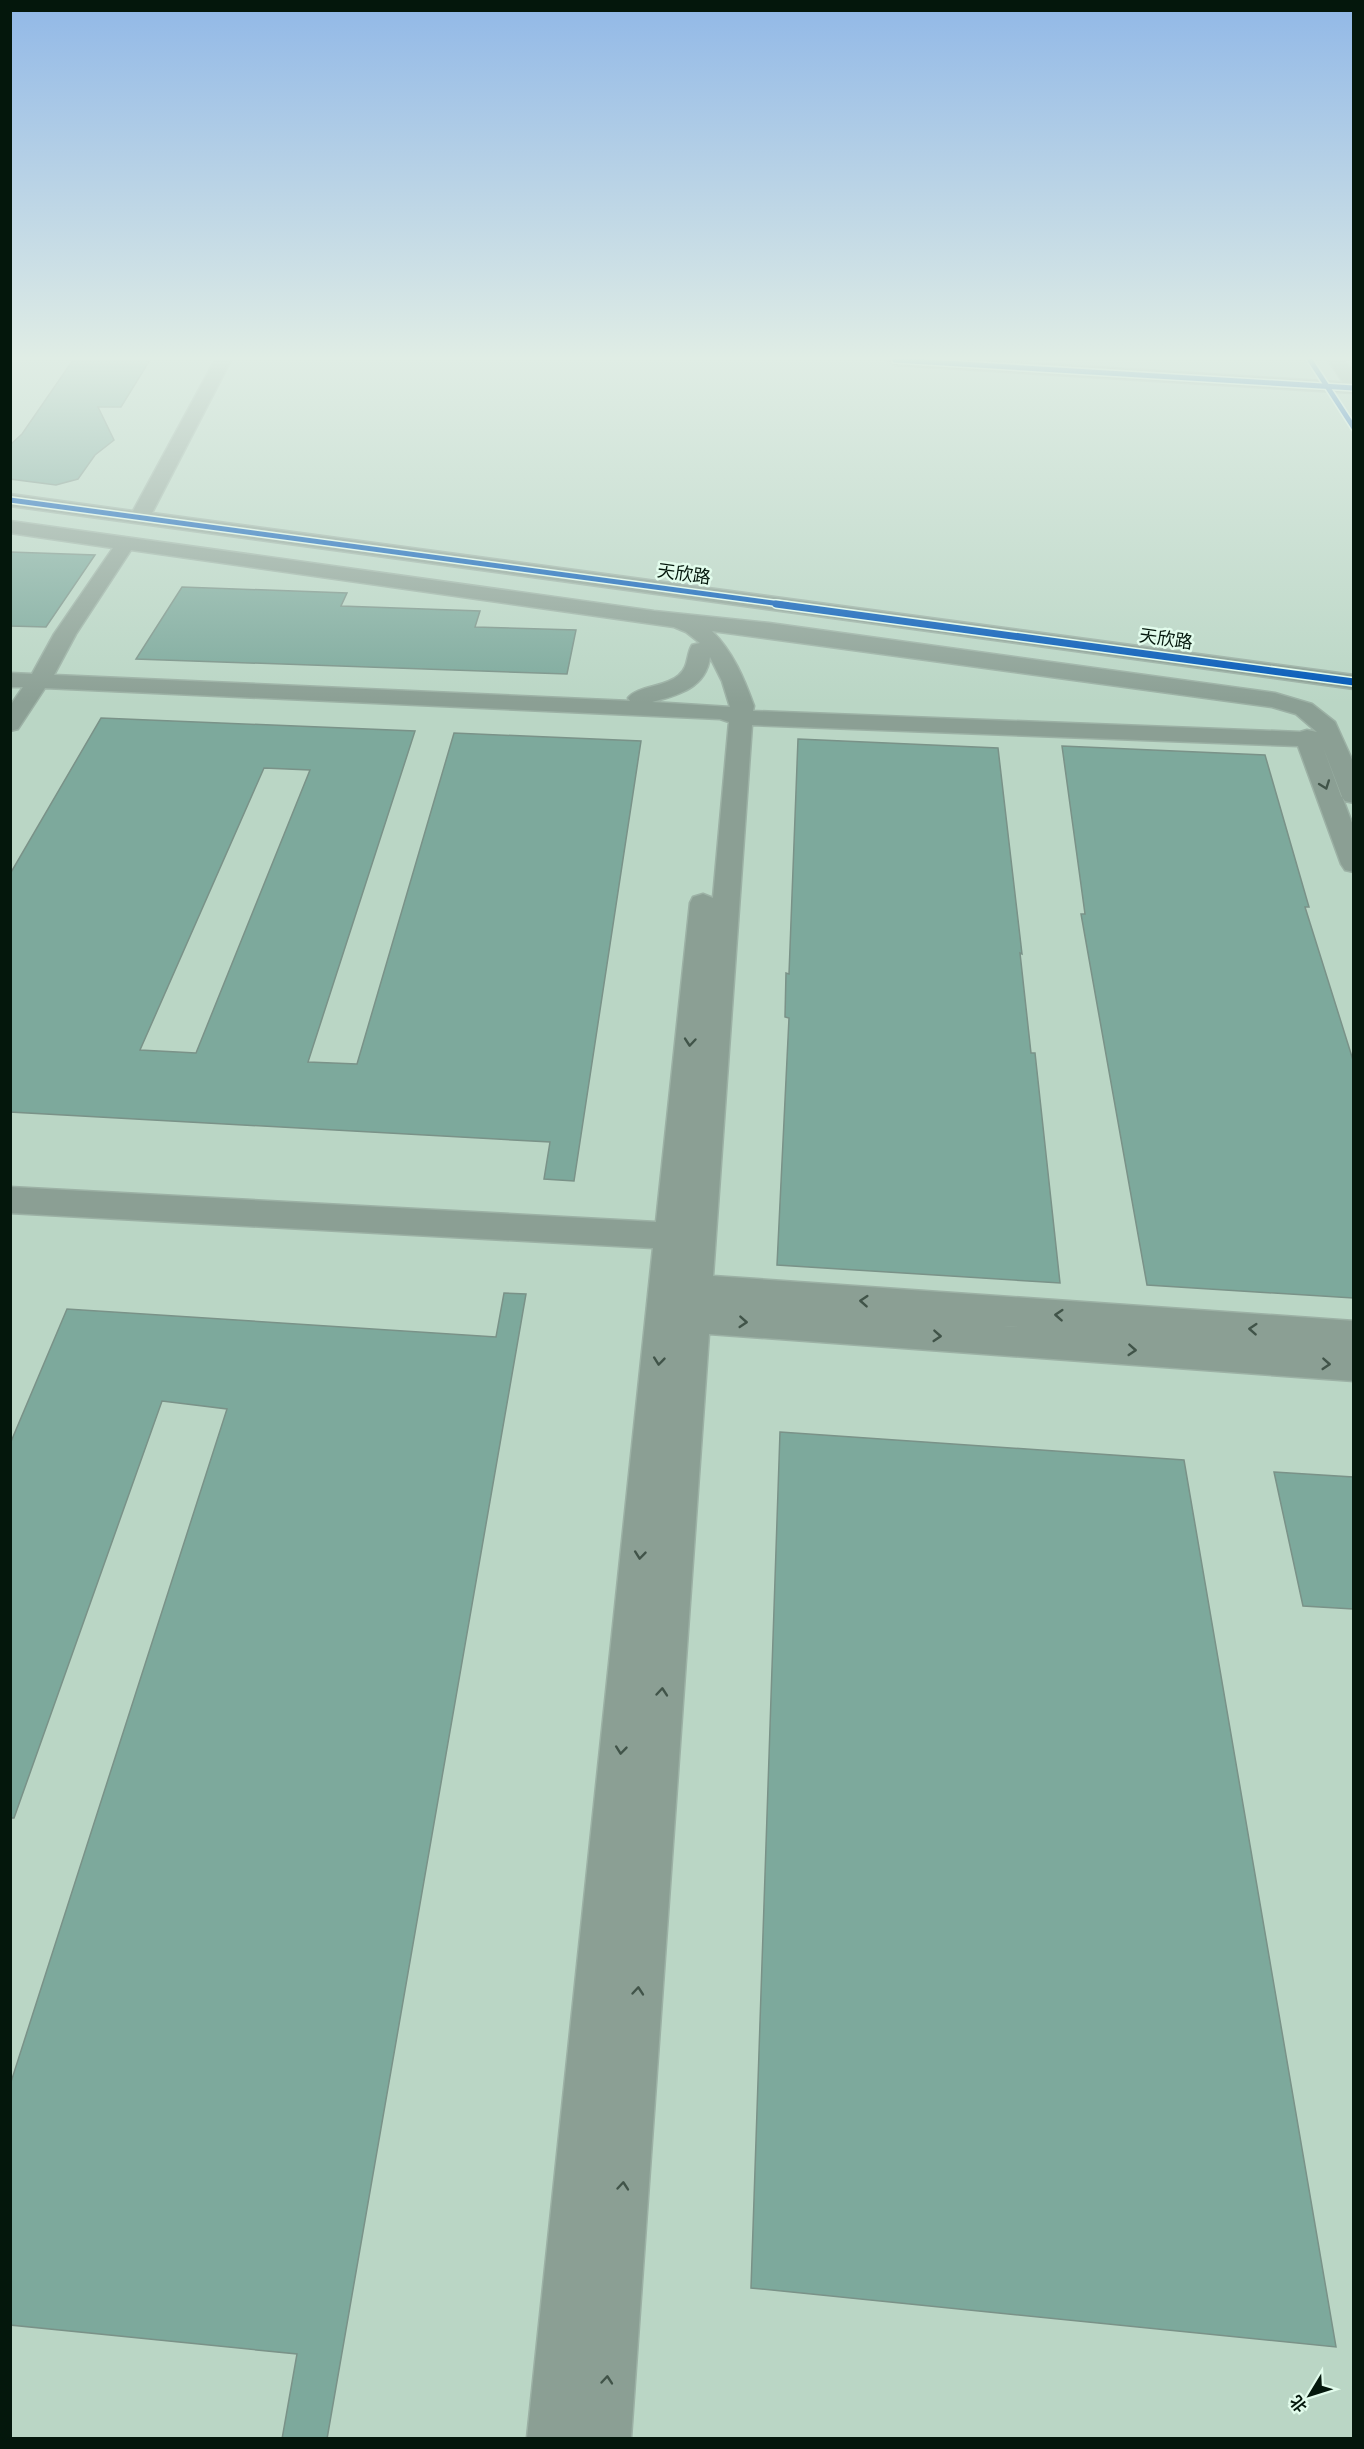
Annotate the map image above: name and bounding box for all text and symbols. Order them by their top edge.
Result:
street label: 天欣路 [656,559,712,587]
street label: 天欣路 [1138,624,1194,652]
one-way arrow [1317,779,1330,790]
one-way arrow [684,1037,697,1046]
one-way arrow [860,1295,869,1308]
one-way arrow [1054,1309,1063,1322]
one-way arrow [738,1316,747,1329]
one-way arrow [1249,1323,1258,1336]
one-way arrow [933,1329,942,1342]
one-way arrow [1127,1343,1136,1356]
one-way arrow [653,1357,666,1366]
one-way arrow [1322,1357,1331,1370]
one-way arrow [634,1551,647,1560]
one-way arrow [655,1688,668,1697]
one-way arrow [616,1745,628,1754]
one-way arrow [631,1987,644,1996]
one-way arrow [616,2181,629,2190]
north arrow [1280,2365,1340,2425]
one-way arrow [600,2376,613,2385]
text: 北 [1286,2392,1310,2416]

